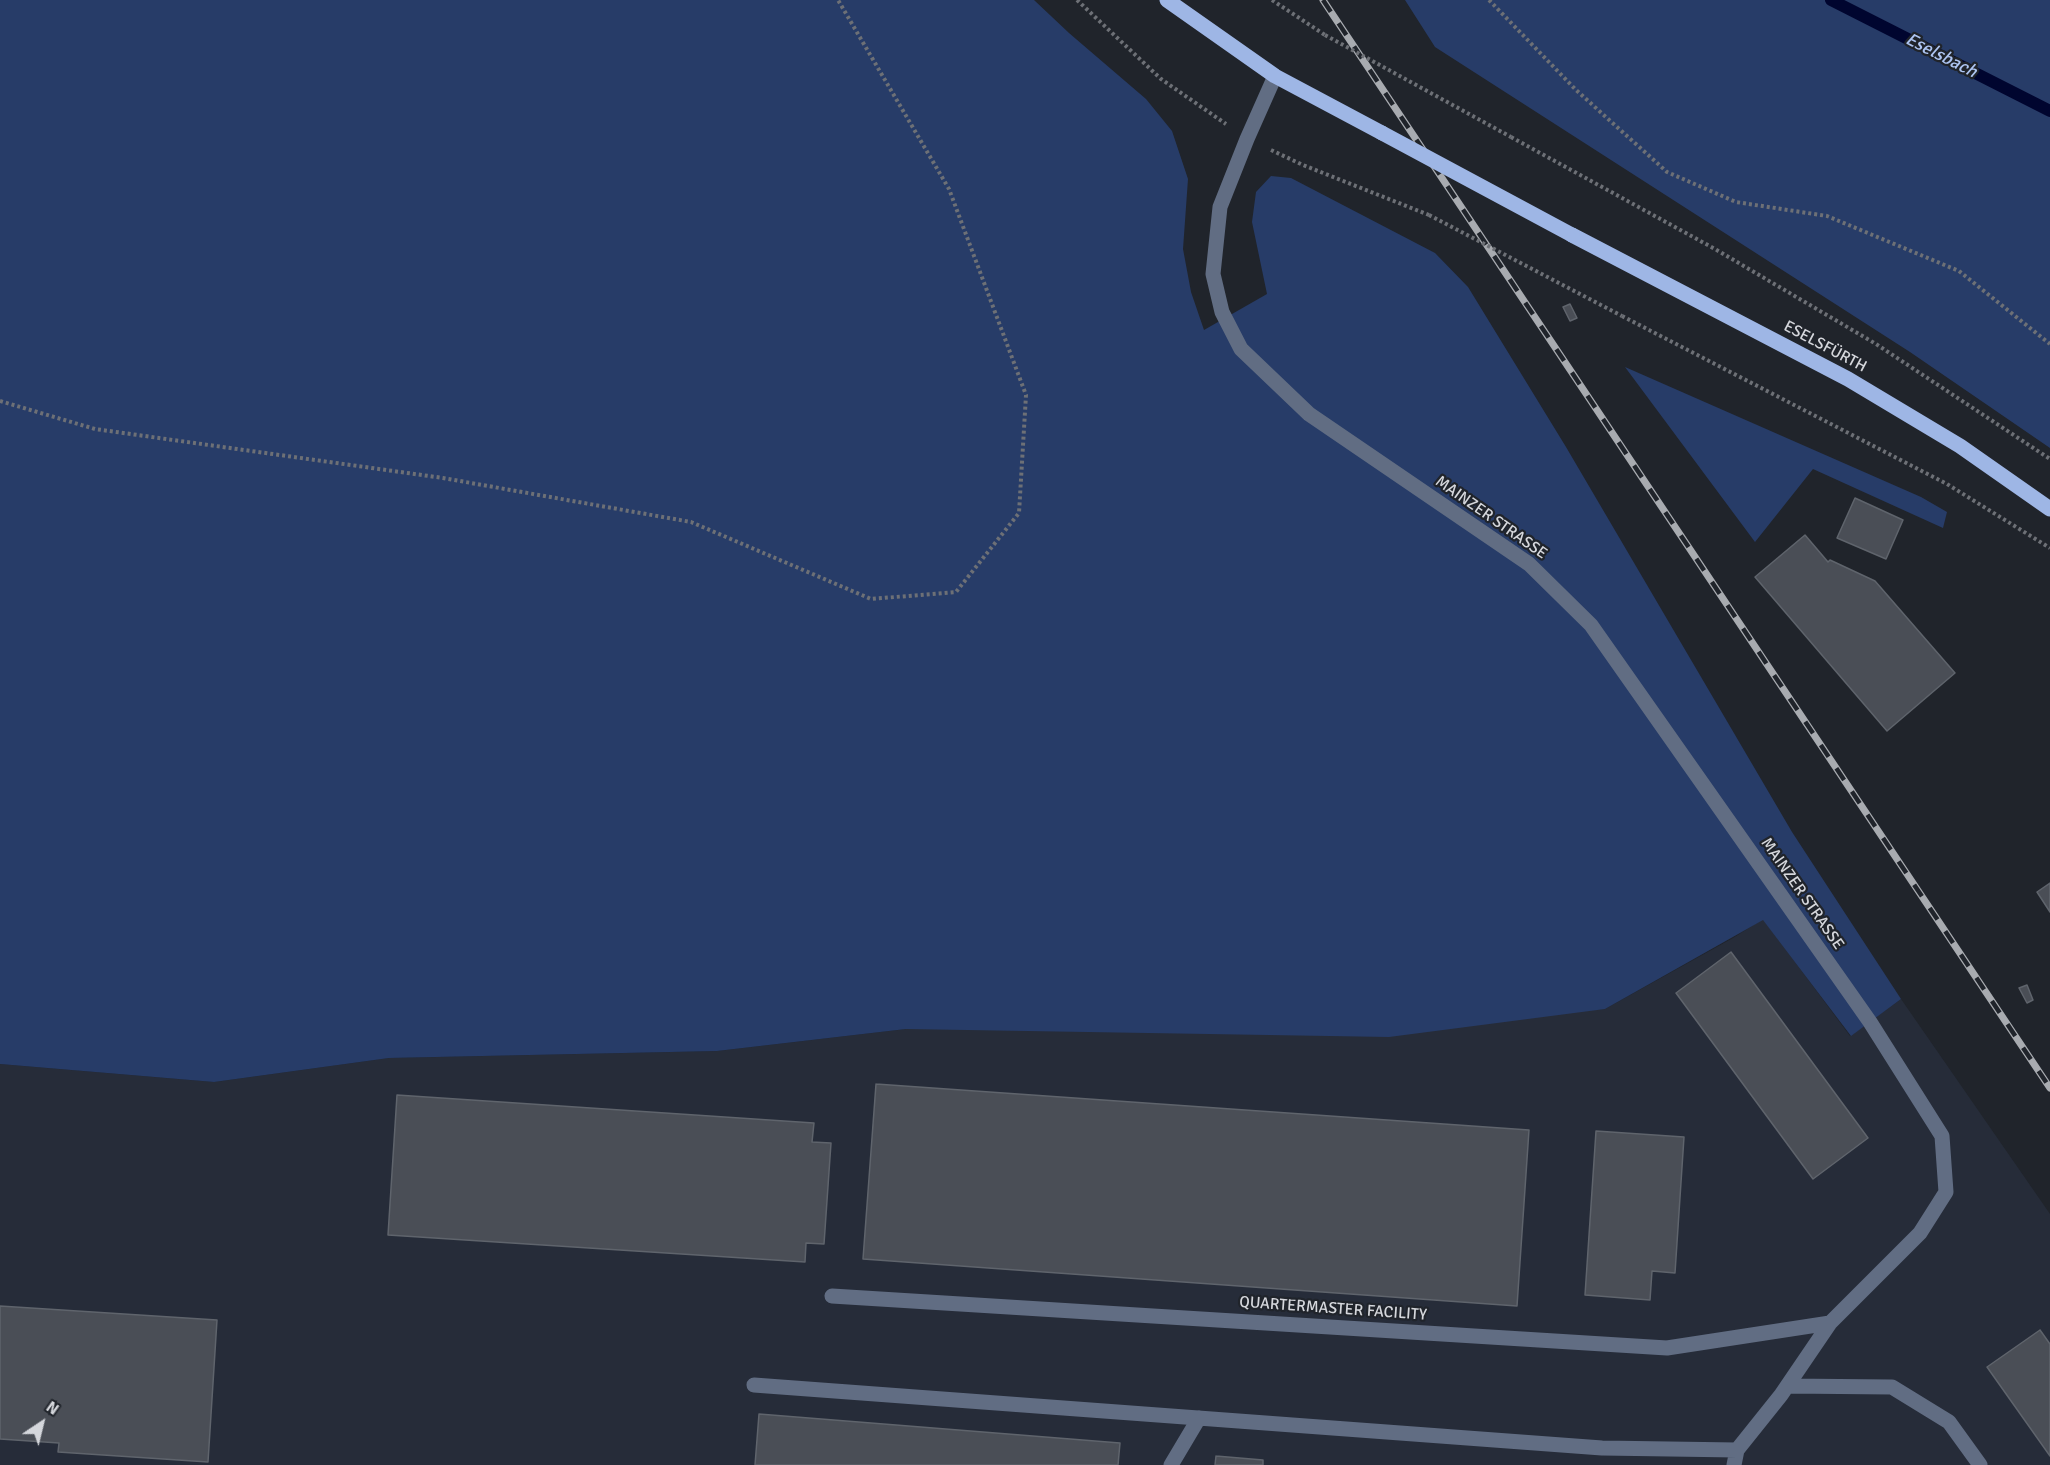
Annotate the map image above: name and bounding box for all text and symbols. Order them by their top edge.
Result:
water label: Eselsbach [1902,29,1980,83]
street label: ESELSFÜRTH [1780,317,1870,377]
street label: MAINZER STRASSE [1431,472,1551,564]
street label: MAINZER STRASSE [1756,834,1848,954]
street label: QUARTERMASTER FACILITY [1239,1293,1427,1325]
north arrow [12,1393,72,1453]
text: N [42,1397,63,1420]

